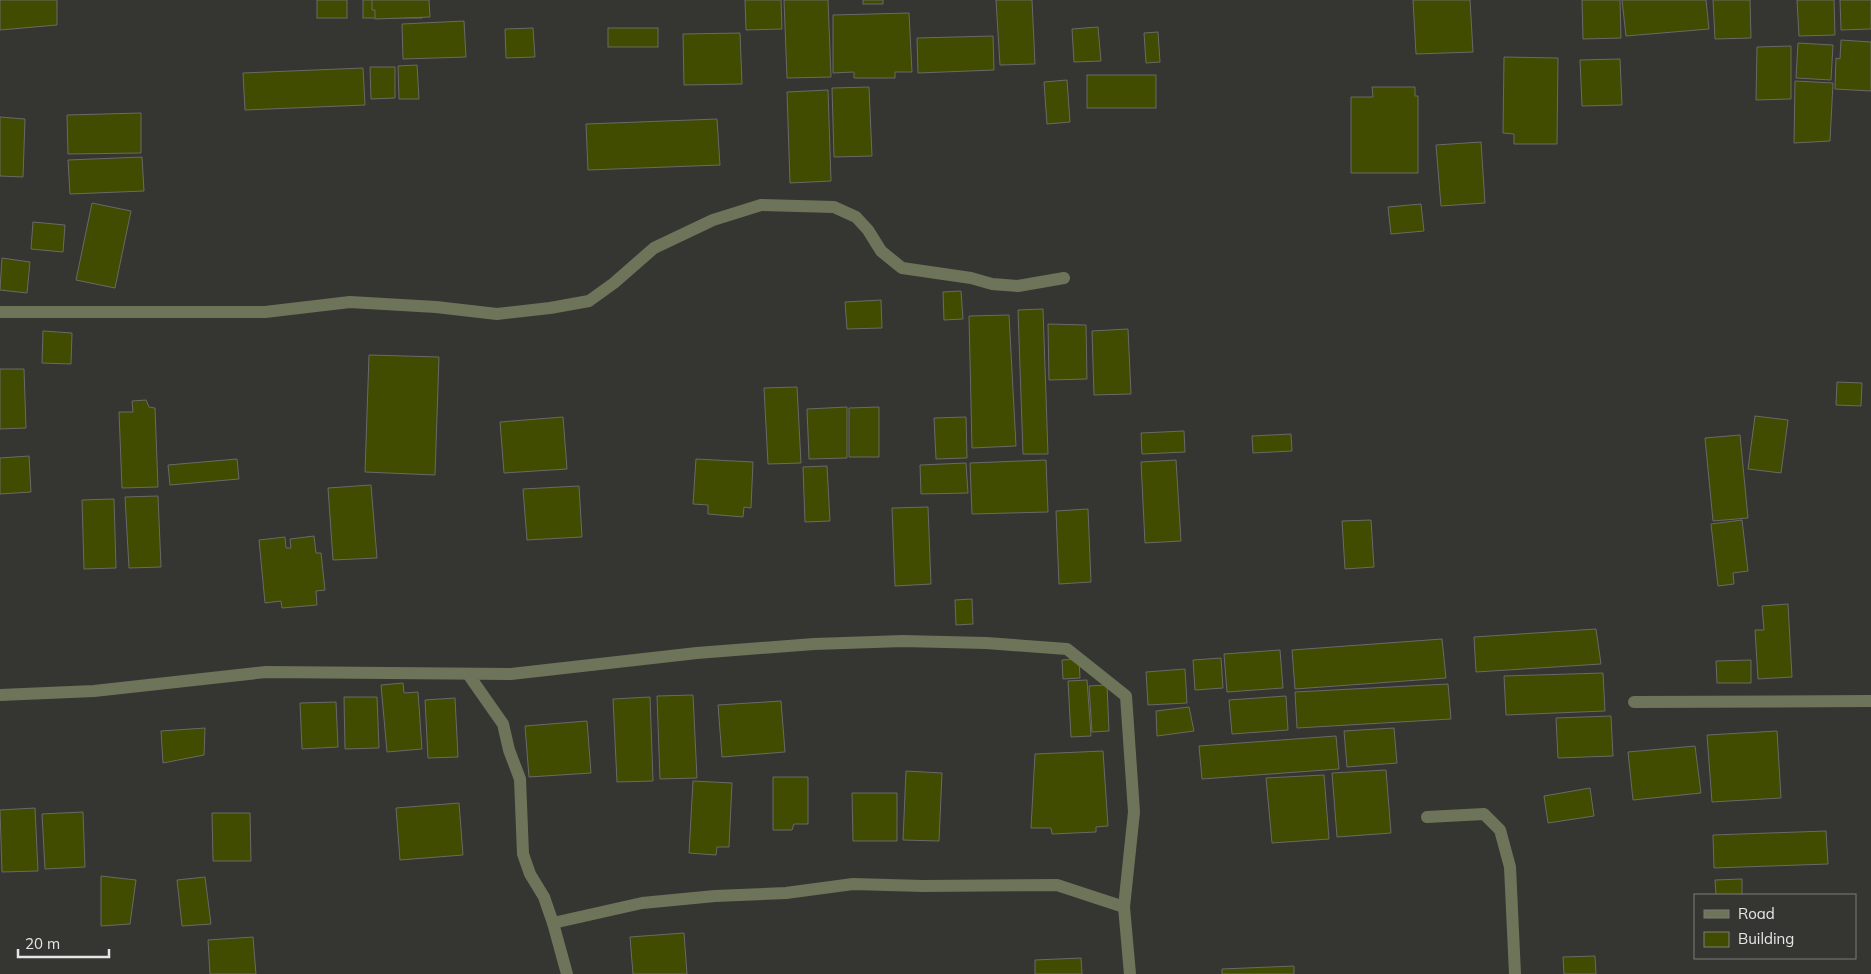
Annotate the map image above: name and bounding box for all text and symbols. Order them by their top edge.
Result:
legend [1694,894,1856,959]
text: Road [1738,904,1775,923]
scale bar [18,926,109,958]
text: Building [1738,929,1794,948]
text: 20 m [25,934,60,953]

